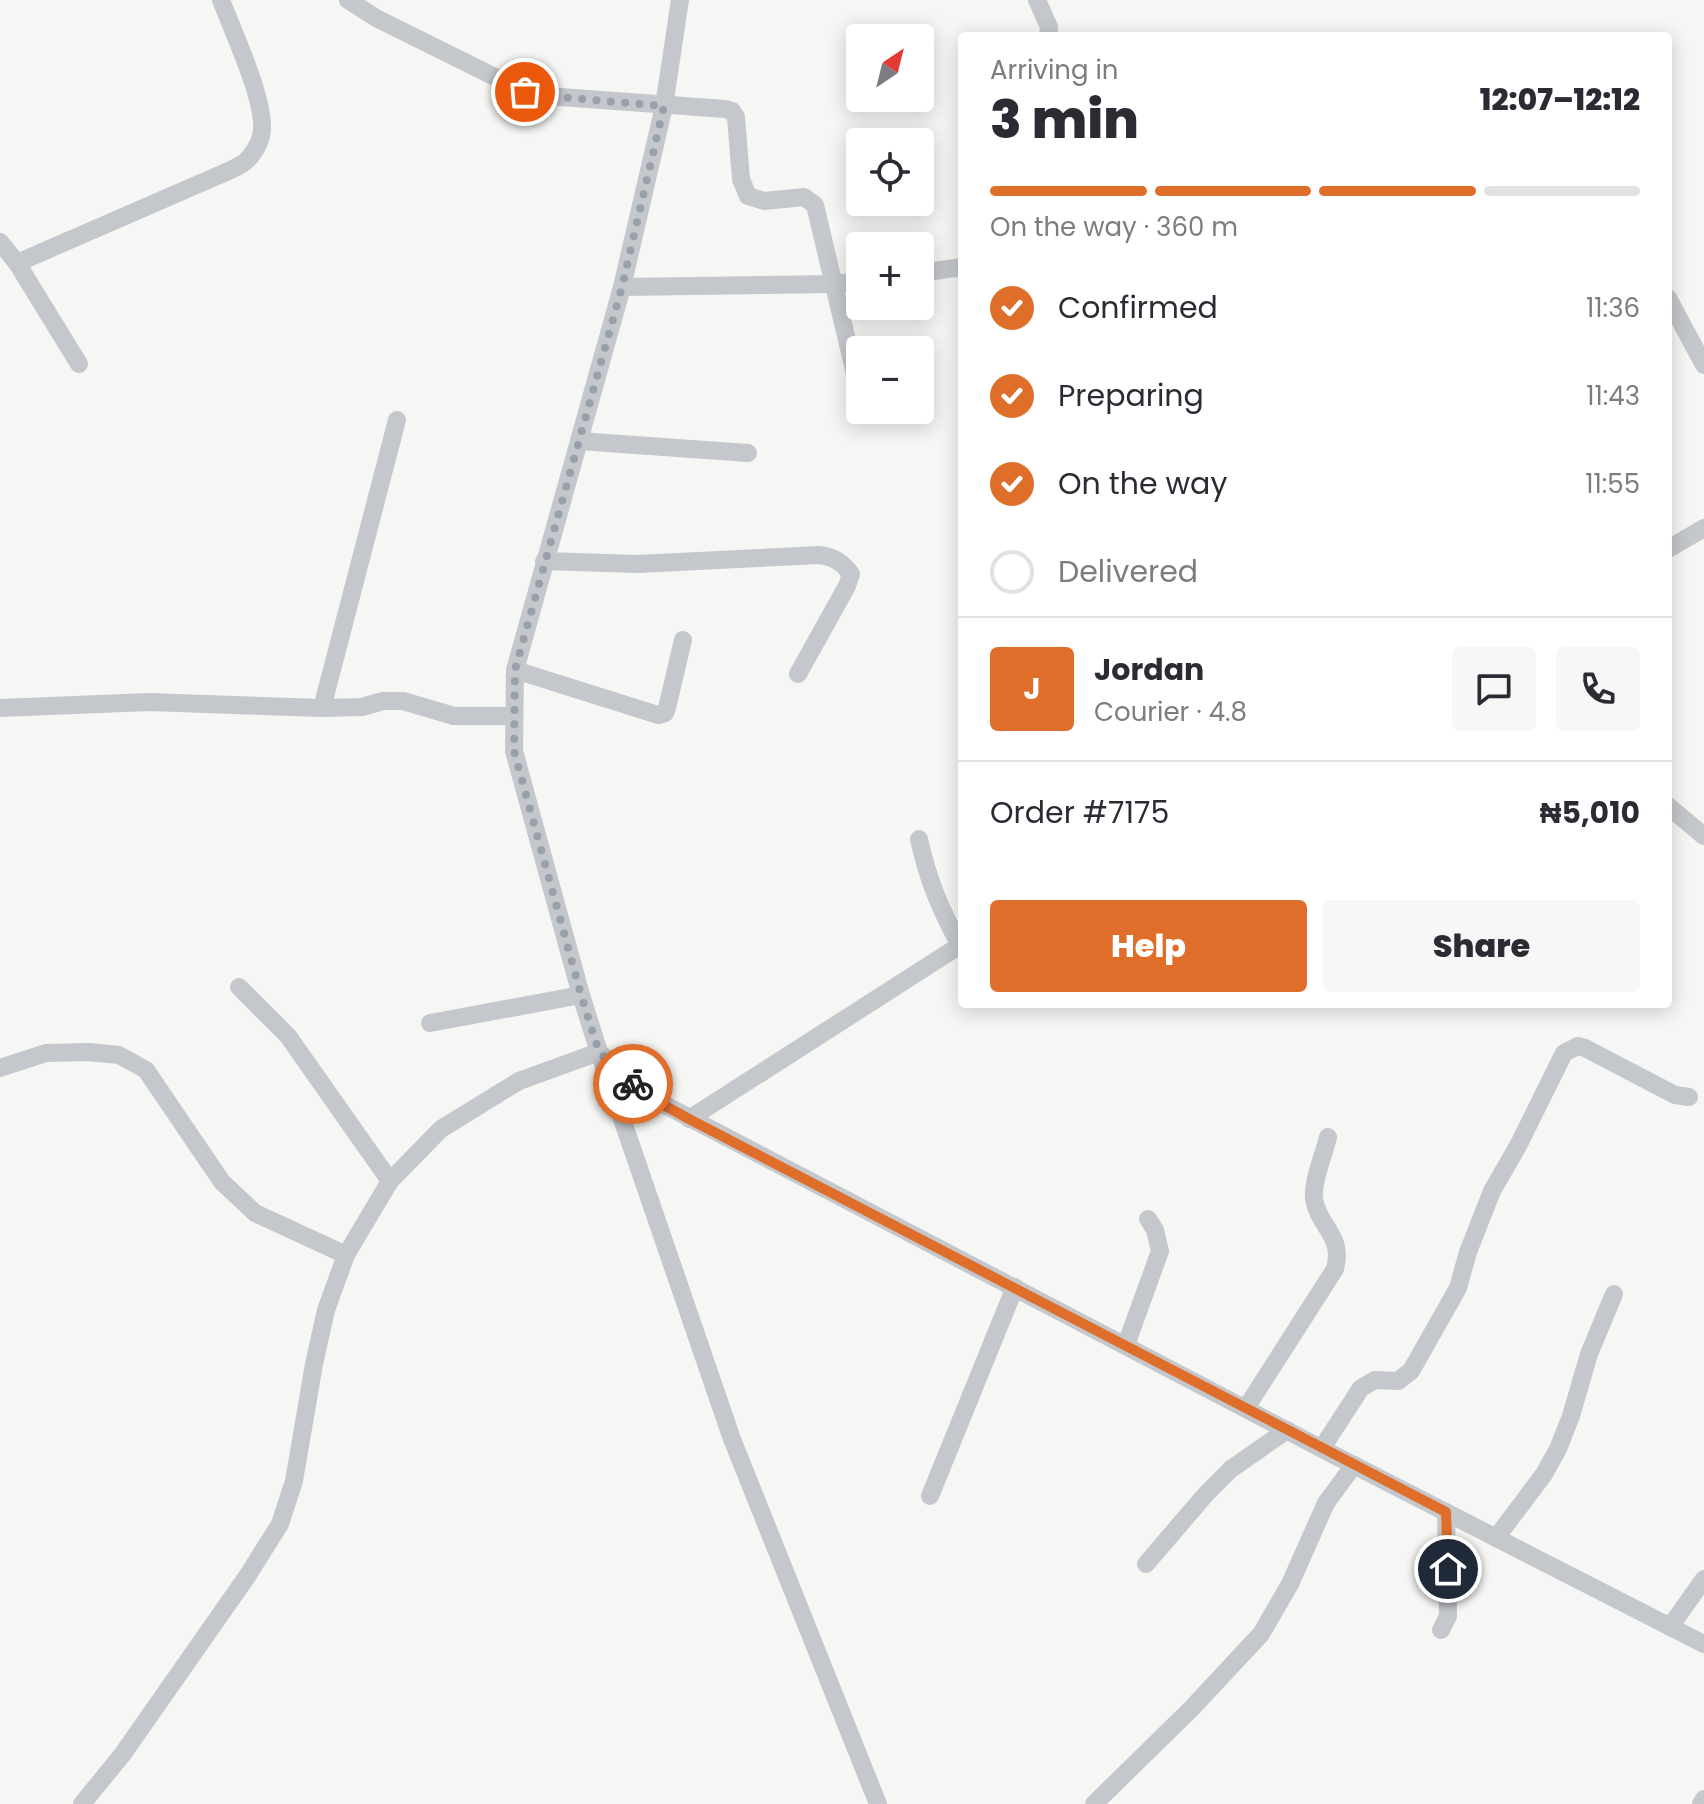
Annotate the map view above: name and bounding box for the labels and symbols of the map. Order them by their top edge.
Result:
north arrow [846,24,934,112]
pin [491,58,559,126]
courier [593,1044,673,1124]
pin [1414,1535,1482,1603]

